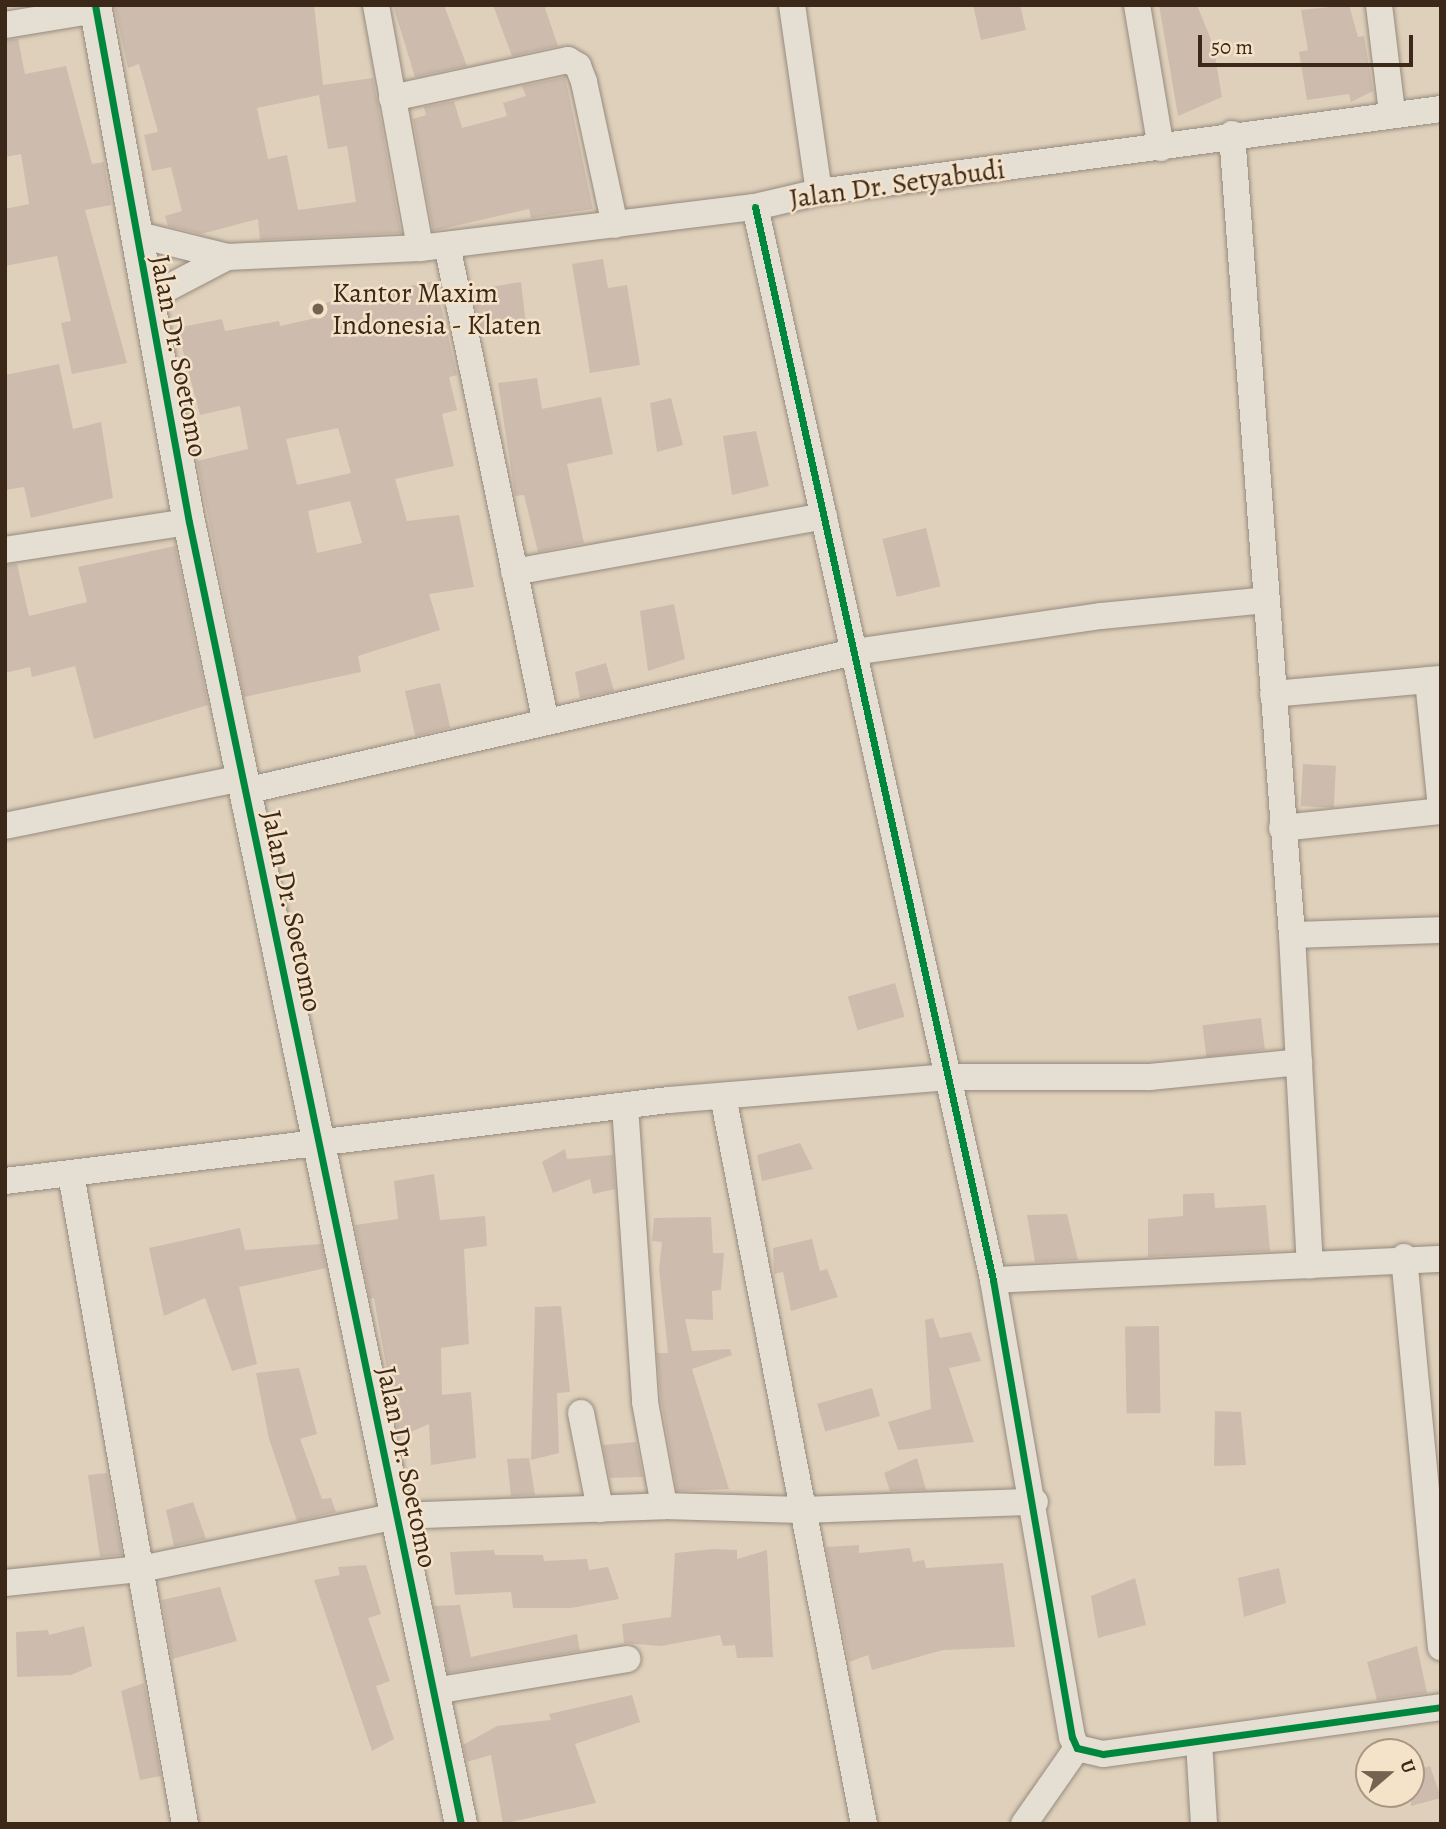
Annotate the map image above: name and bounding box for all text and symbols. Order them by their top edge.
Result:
scale bar [1201,21,1416,65]
text: 50 m [1211,33,1253,61]
street label: Jalan Dr. Setyabudi [787,152,1007,216]
street label: Jalan Dr. Soetomo [143,252,215,460]
place label: Kantor Maxim Indonesia - Klaten [332,276,543,342]
marker: Kantor Maxim Indonesia - Klaten [310,301,326,317]
street label: Jalan Dr. Soetomo [254,807,330,1015]
street label: Jalan Dr. Soetomo [369,1363,445,1571]
north arrow [1355,1738,1425,1808]
text: U [1394,1756,1422,1777]

